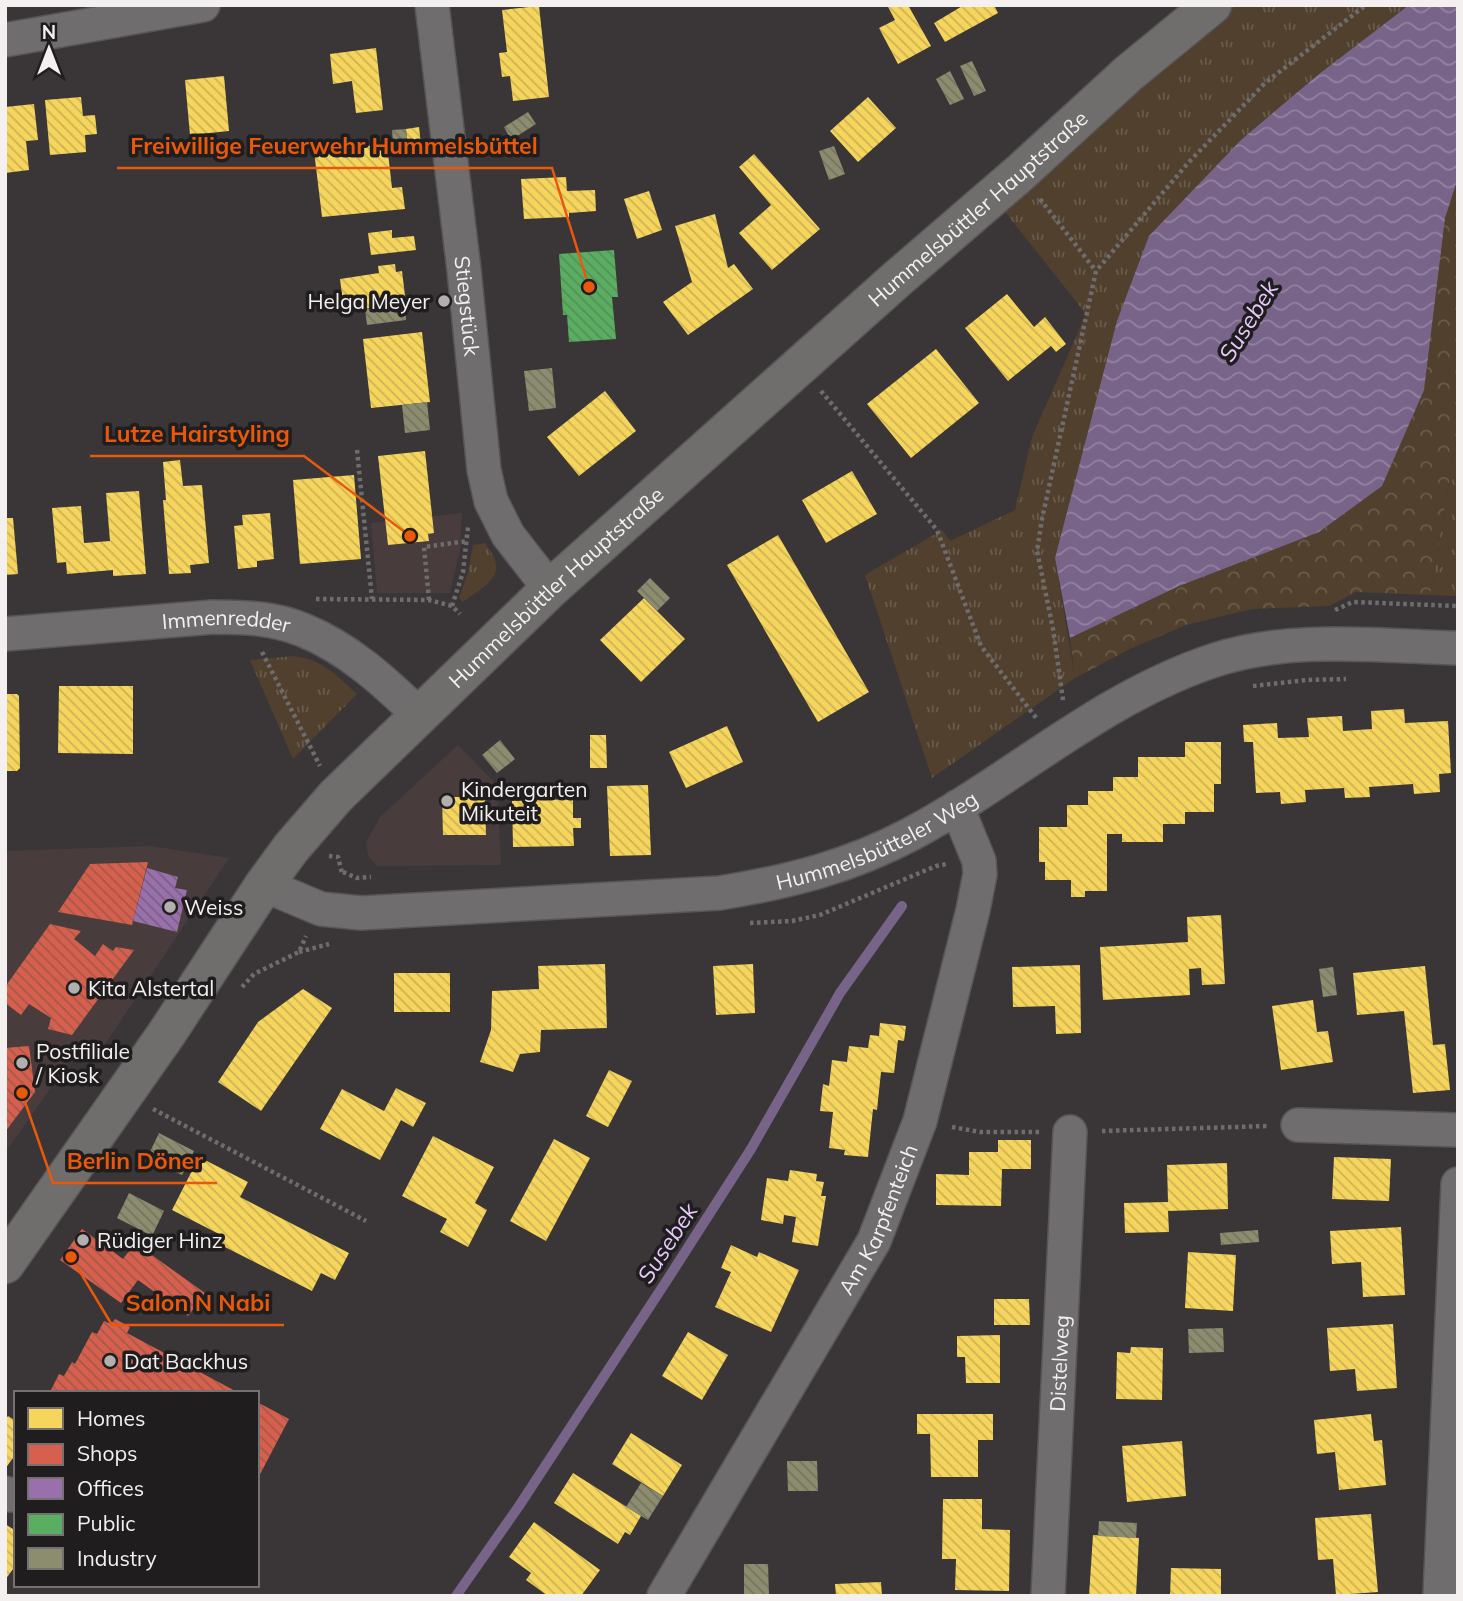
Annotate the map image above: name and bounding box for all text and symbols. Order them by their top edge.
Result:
north arrow [14,14,84,84]
text: N [42,20,56,44]
street label: Hummelsbüttler Hauptstraße [862,105,1093,312]
callout: Freiwillige Feuerwehr Hummelsbüttel [117,124,552,168]
text: Freiwillige Feuerwehr Hummelsbüttel [130,131,538,160]
street label: Stiegstück [449,254,486,357]
water label: Susebek [1212,274,1285,367]
place label: Helga Meyer [307,288,430,314]
marker: Helga Meyer [436,293,452,309]
callout: Lutze Hairstyling [90,412,304,456]
text: Lutze Hairstyling [104,419,290,448]
street label: Hummelsbüttler Hauptstraße [443,481,669,693]
street label: Immenredder [161,604,294,638]
place label: Kindergarten Mikuteit [461,776,588,826]
street label: Hummelsbütteler Weg [773,785,982,895]
marker: Kindergarten Mikuteit [439,793,455,809]
place label: Weiss [184,894,243,920]
marker: Weiss [162,899,178,915]
place label: Kita Alstertal [88,975,214,1001]
marker: Kita Alstertal [66,980,82,996]
place label: Postfiliale / Kiosk [35,1038,130,1088]
marker: Postfiliale / Kiosk [14,1055,30,1071]
callout: Berlin Döner [53,1139,217,1183]
street label: Am Karpfenteich [832,1140,923,1299]
text: Berlin Döner [67,1146,203,1175]
water label: Susebek [630,1197,704,1289]
place label: Rüdiger Hinz [97,1227,223,1253]
marker: Rüdiger Hinz [75,1232,91,1248]
callout: Salon N Nabi [112,1281,284,1325]
text: Salon N Nabi [126,1288,270,1317]
street label: Distelweg [1044,1314,1074,1412]
place label: Dat Backhus [124,1348,248,1374]
marker: Dat Backhus [102,1353,118,1369]
legend [14,1391,259,1587]
text: Homes [77,1405,145,1431]
text: Shops [77,1440,137,1466]
text: Offices [77,1475,144,1501]
text: Public [77,1510,136,1536]
text: Industry [77,1545,157,1571]

